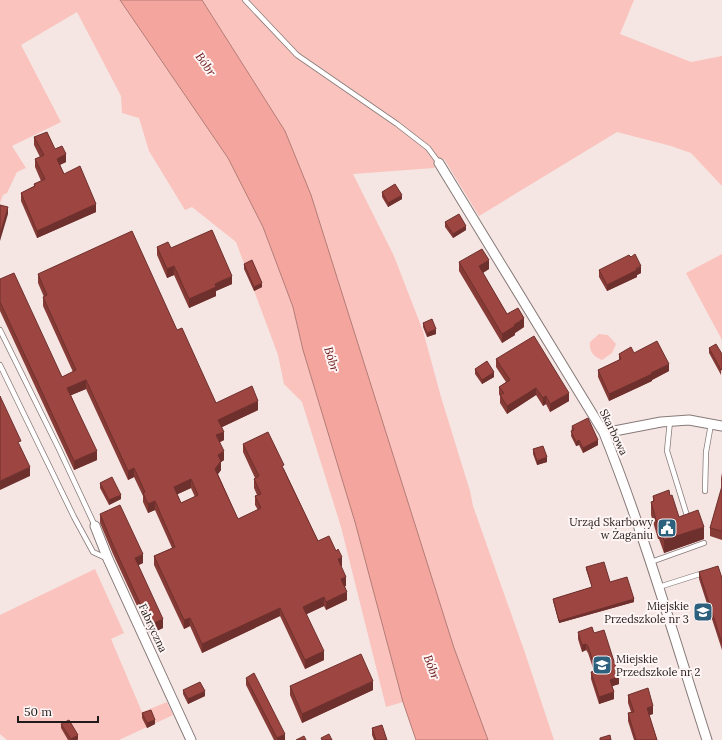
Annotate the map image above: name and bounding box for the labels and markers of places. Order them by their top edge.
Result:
place label: Urząd Skarbowy w Żaganiu [569,515,653,542]
public building icon: Urząd Skarbowy w Żaganiu [656,517,678,539]
place label: Miejskie Przedszkole nr 3 [604,599,689,626]
school or university icon: Miejskie Przedszkole nr 3 [692,601,714,623]
place label: Miejskie Przedszkole nr 2 [616,652,701,679]
school or university icon: Miejskie Przedszkole nr 2 [591,654,613,676]

